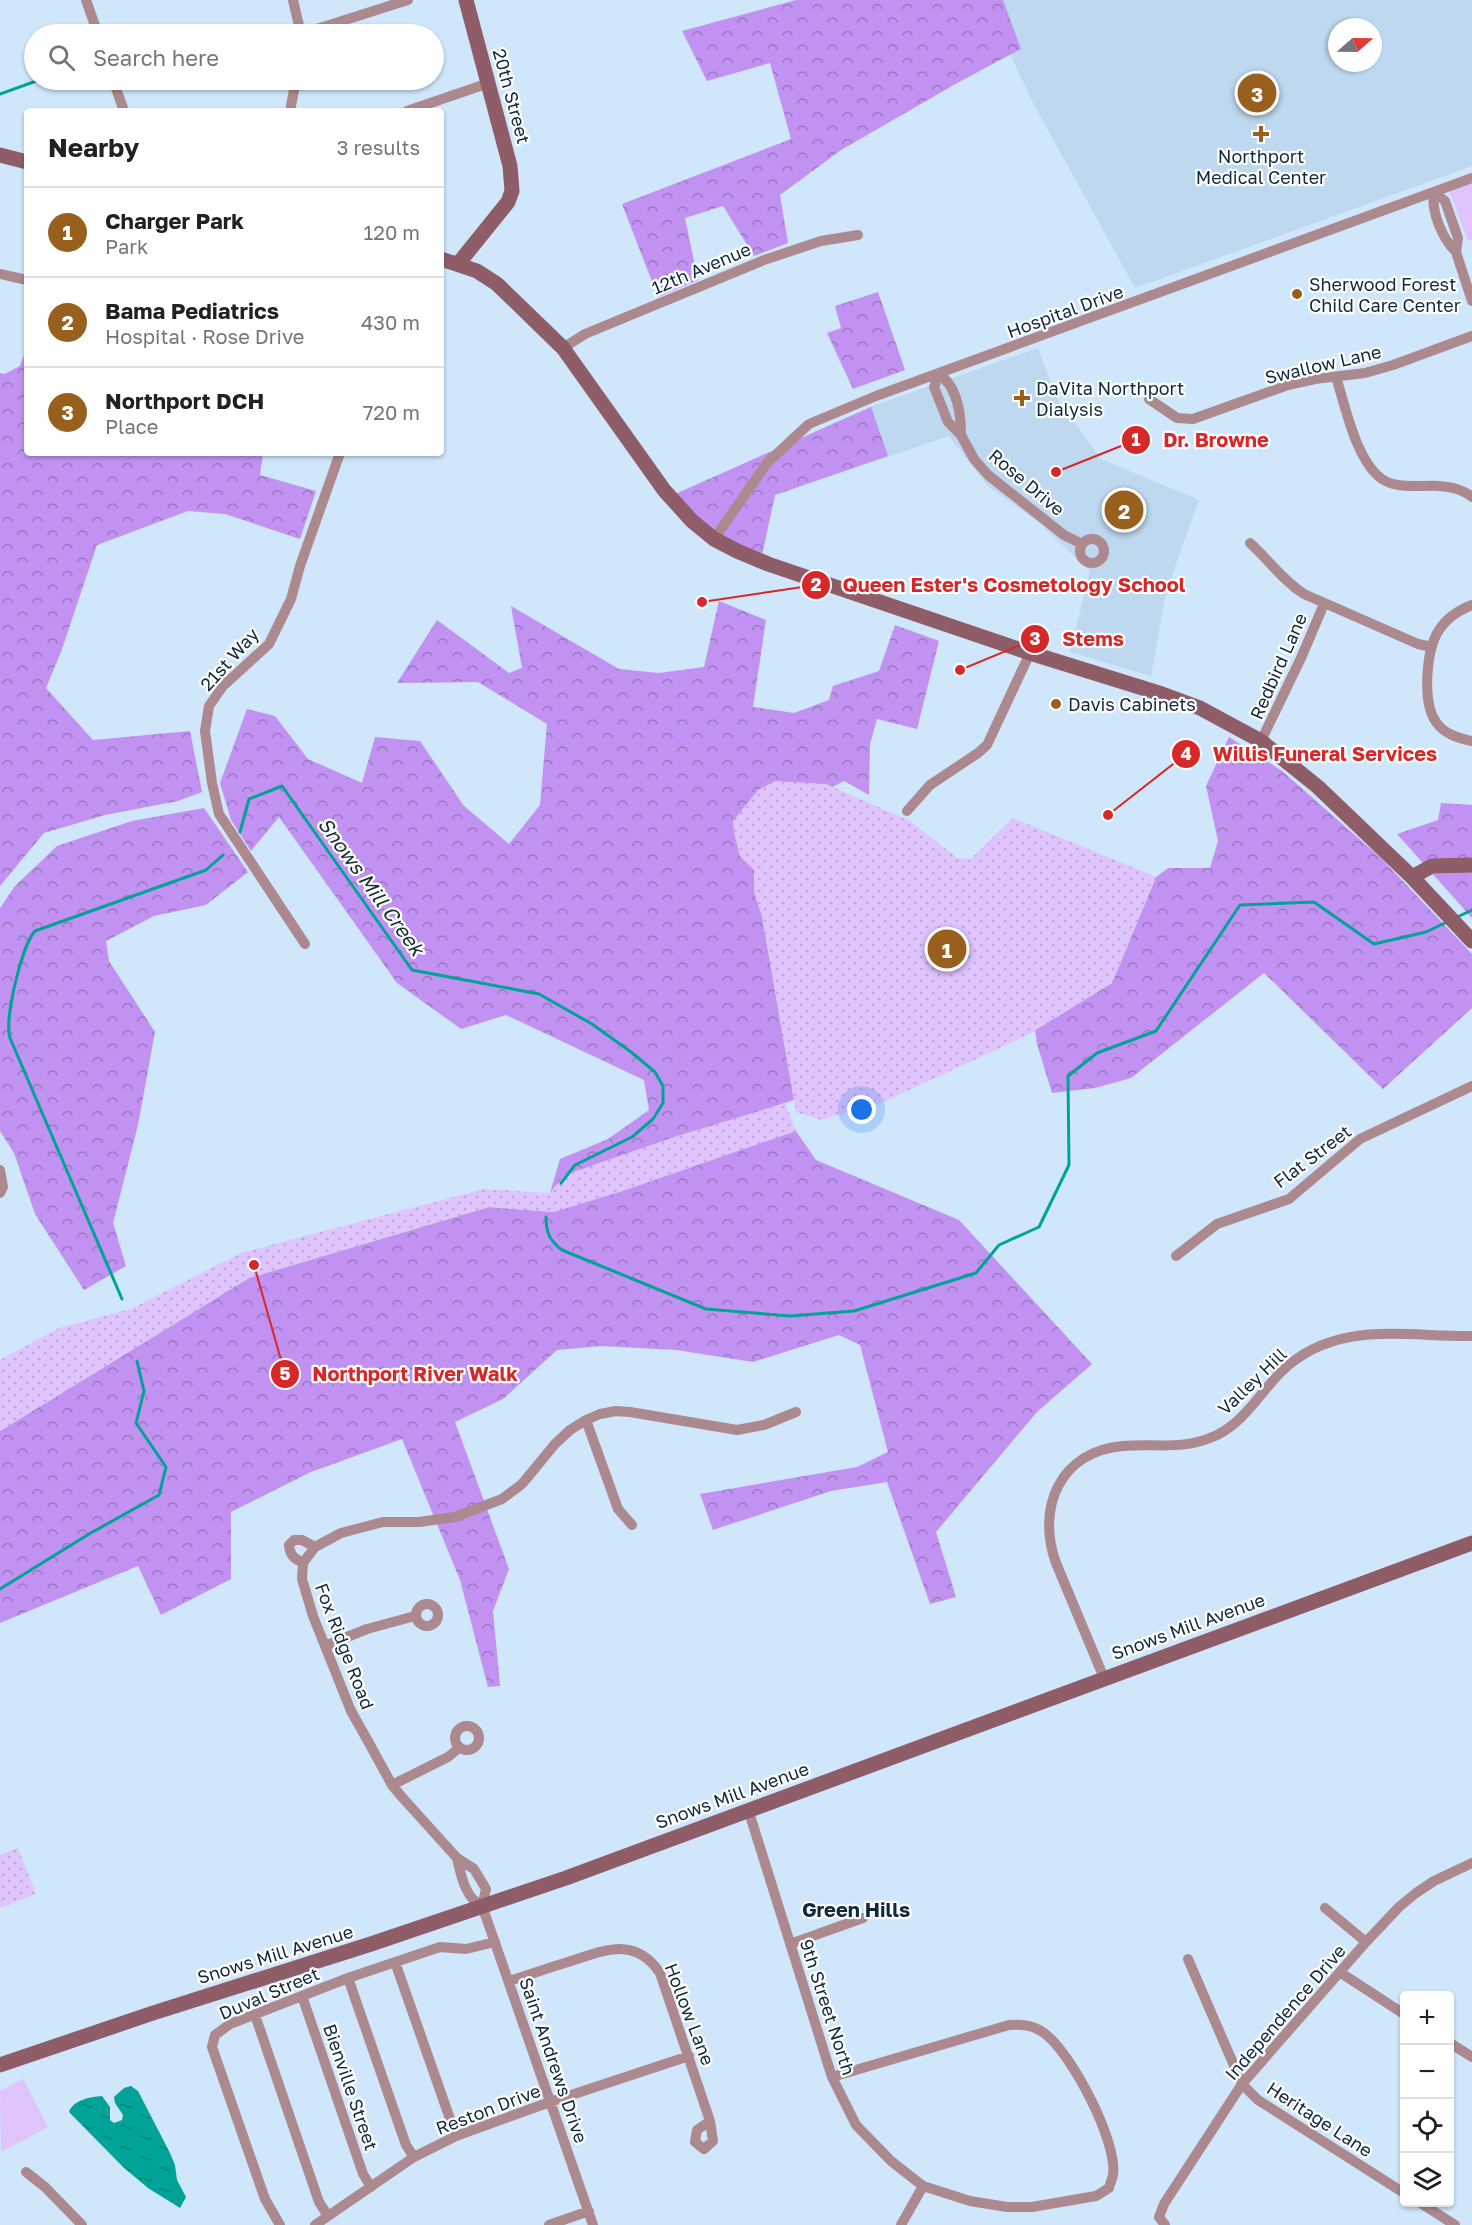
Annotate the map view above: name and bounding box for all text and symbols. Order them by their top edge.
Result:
north arrow [1328,18,1382,72]
search box [24,24,444,90]
icon: search [45,41,78,74]
text: Search here [93,44,219,71]
street label: 20th Street [489,46,535,146]
pin: 3 [1238,70,1276,116]
marker: Northport Medical Center [1252,125,1270,143]
text: Nearby [48,132,139,163]
text: 3 results [337,135,420,159]
place label: Northport Medical Center [1196,145,1326,188]
text: Charger Park [105,207,244,234]
text: 1 [62,220,73,244]
text: 120 m [364,220,420,244]
text: Park [105,234,148,258]
street label: 12th Avenue [648,237,754,299]
place label: Sherwood Forest Child Care Center [1309,273,1461,316]
street label: Hospital Drive [1004,280,1126,342]
marker: Sherwood Forest Child Care Center [1290,287,1304,301]
text: Bama Pediatrics [105,297,279,324]
text: 2 [61,310,74,334]
text: 430 m [361,310,420,334]
text: Hospital · Rose Drive [105,324,304,348]
street label: Swallow Lane [1263,340,1383,388]
place label: DaVita Northport Dialysis [1036,377,1184,420]
text: Northport DCH [105,387,264,414]
marker: DaVita Northport Dialysis [1013,389,1031,407]
text: 3 [61,400,74,424]
text: 720 m [363,400,420,424]
text: Place [105,414,158,438]
callout: Dr. Browne [1121,421,1280,459]
text: Dr. Browne [1163,427,1269,451]
text: 1 [1131,428,1141,450]
street label: Rose Drive [985,444,1069,520]
pin: 2 [1104,488,1144,532]
callout: Queen Ester's Cosmetology School [801,566,1198,604]
text: Queen Ester's Cosmetology School [842,572,1186,596]
text: 2 [811,573,822,595]
street label: Redbird Lane [1245,609,1311,723]
callout: Stems [1020,620,1136,658]
street label: 21st Way [195,623,263,695]
text: Stems [1062,626,1124,650]
text: 3 [1030,627,1041,649]
place label: Davis Cabinets [1068,693,1196,715]
marker: Davis Cabinets [1049,697,1063,711]
callout: Willis Funeral Services [1171,735,1450,773]
text: Willis Funeral Services [1213,741,1437,765]
text: 4 [1180,742,1192,764]
water label: Snows Mill Creek [314,812,432,962]
pin: 1 [928,926,966,972]
your location [847,1095,876,1124]
street label: Flat Street [1269,1120,1355,1192]
street label: Valley Hill [1213,1343,1291,1419]
callout: Northport River Walk [270,1355,529,1393]
text: Northport River Walk [312,1361,518,1385]
text: 5 [280,1362,291,1384]
street label: Fox Ridge Road [311,1580,379,1712]
street label: Snows Mill Avenue [1108,1588,1268,1664]
street label: Snows Mill Avenue [652,1757,812,1833]
district label: Green Hills [802,1897,910,1921]
street label: Snows Mill Avenue [194,1920,356,1988]
street label: 9th Street North [796,1936,860,2078]
street label: Independence Drive [1220,1940,1350,2084]
street label: Hollow Lane [660,1960,720,2068]
street label: Duval Street [216,1962,322,2024]
street label: Saint Andrews Drive [515,1974,593,2146]
map controls [1400,1991,1454,2207]
button: + [1400,1991,1454,2045]
street label: Bienville Street [319,2021,383,2153]
button: − [1400,2045,1454,2099]
street label: Heritage Lane [1263,2077,1377,2161]
street label: Reston Drive [433,2079,543,2139]
button: locate [1400,2099,1454,2153]
button: layers [1400,2153,1454,2207]

